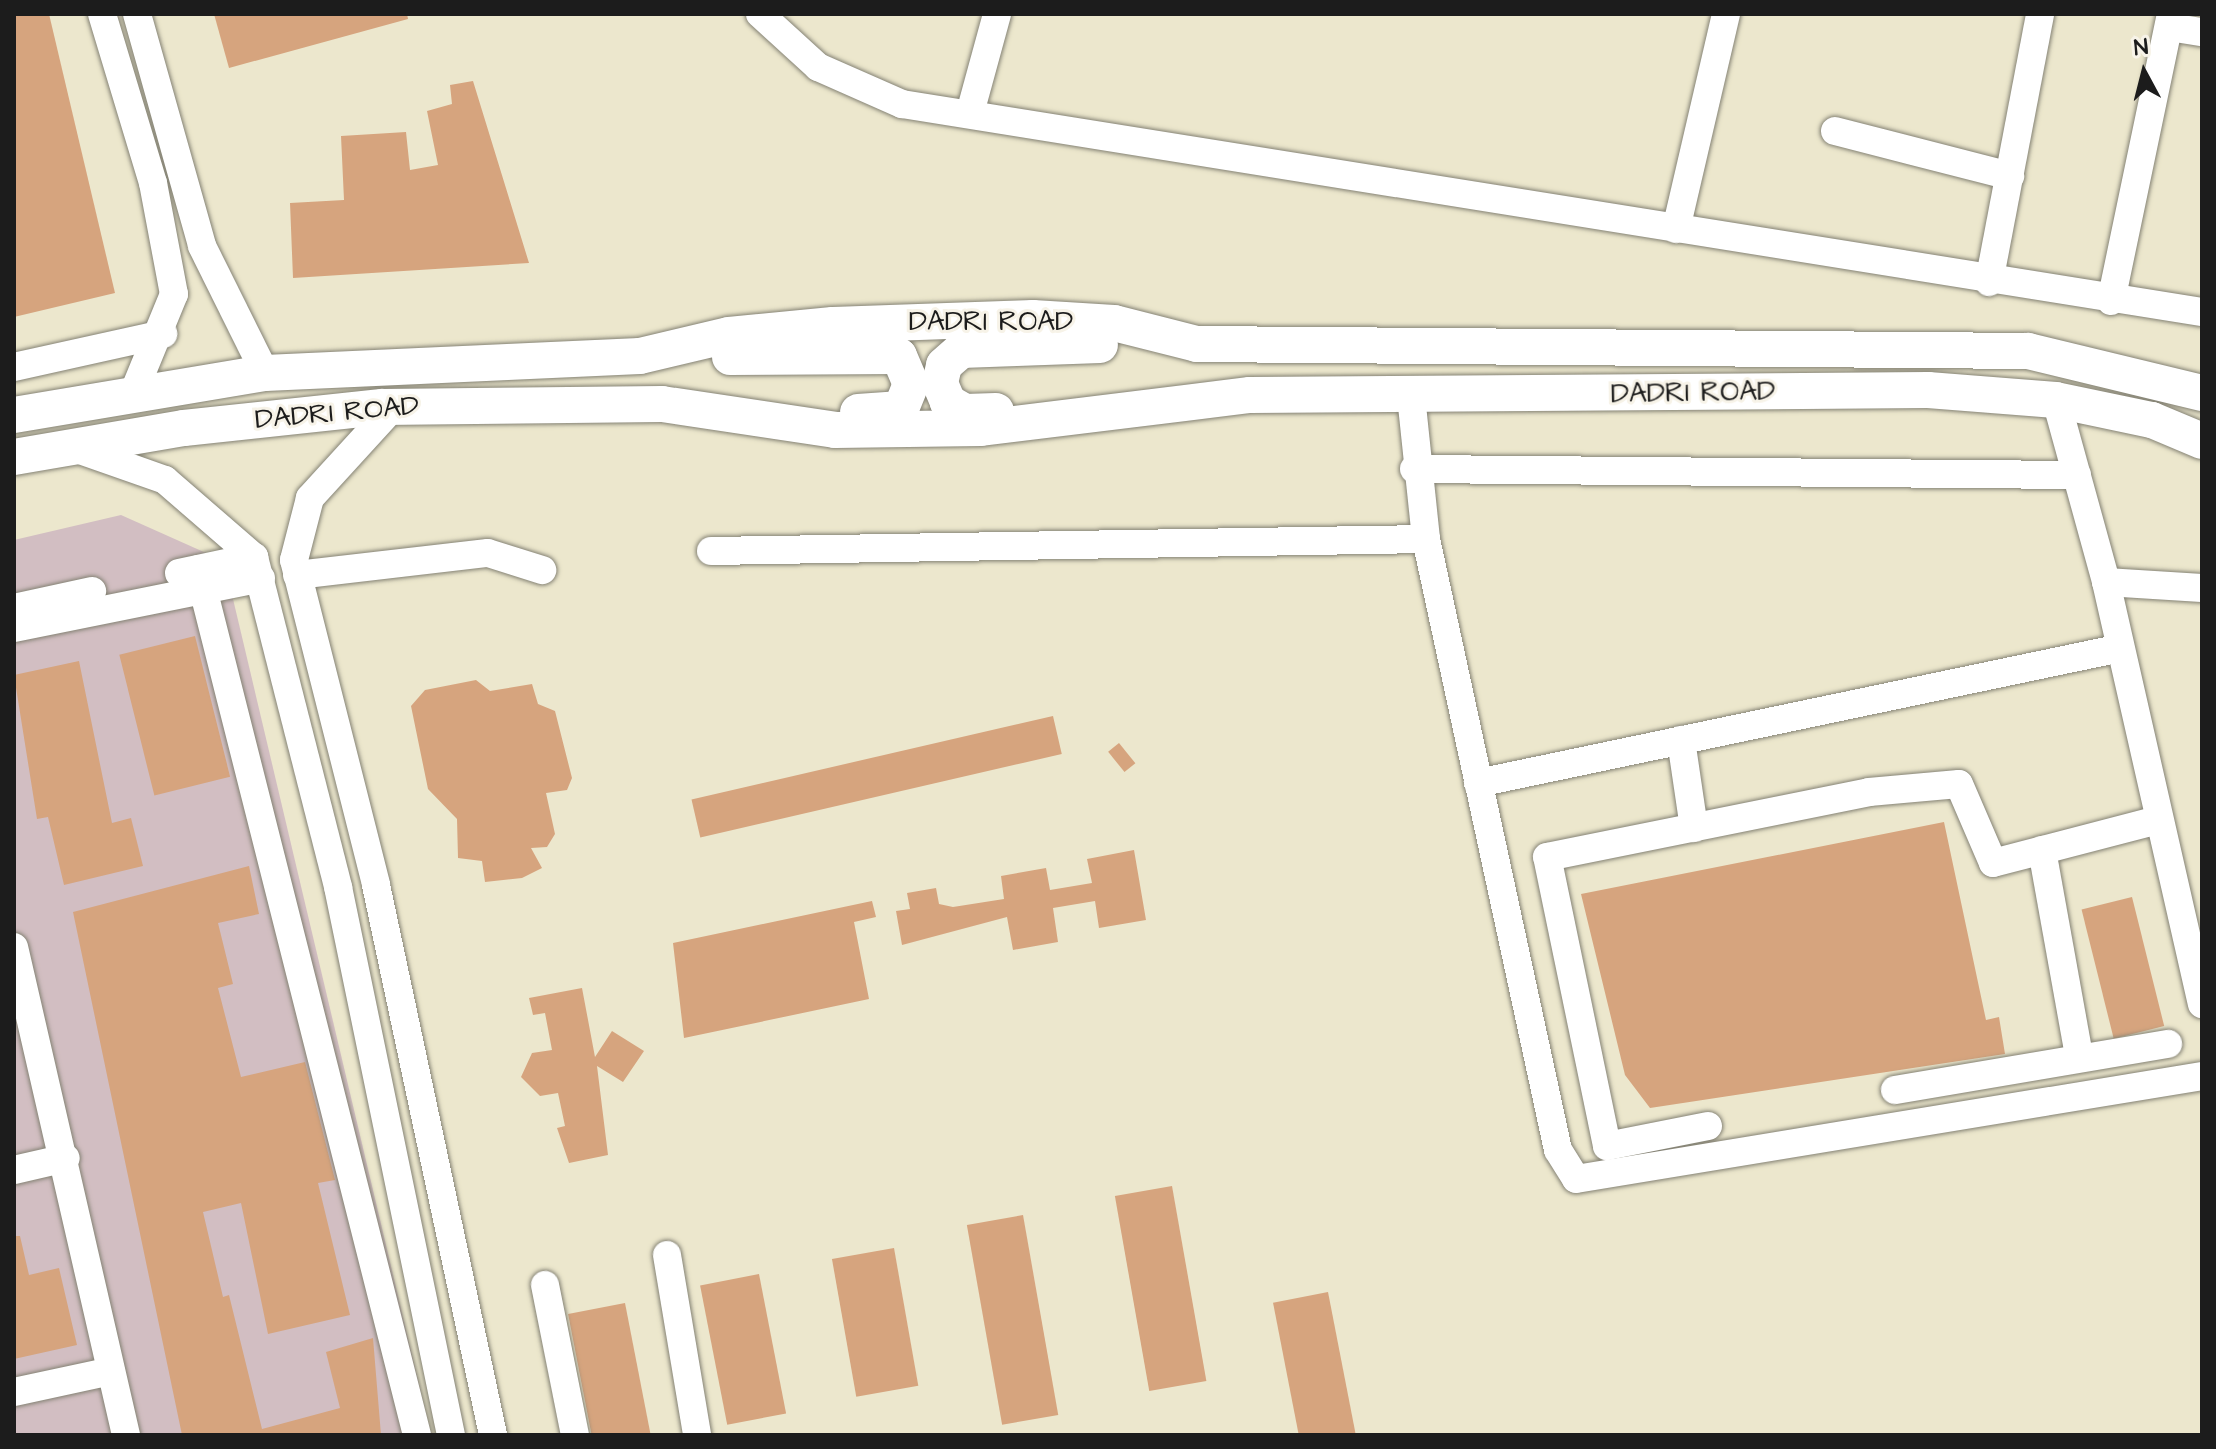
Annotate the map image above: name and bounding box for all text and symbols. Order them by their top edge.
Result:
text: N [2132,31,2150,64]
north arrow [2104,32,2184,112]
street label: DADRI ROAD [909,305,1073,339]
street label: DADRI ROAD [1610,375,1776,411]
street label: DADRI ROAD [254,389,420,437]

